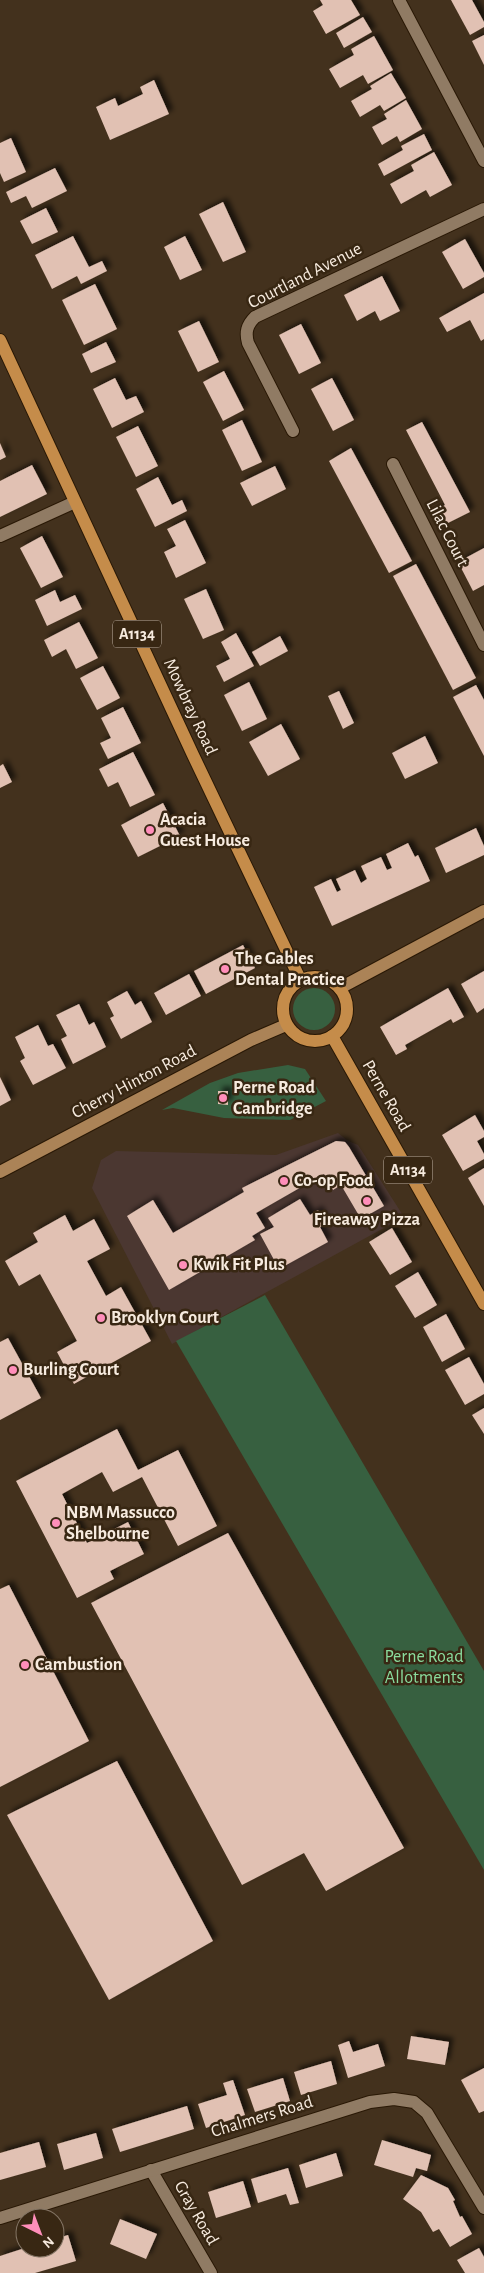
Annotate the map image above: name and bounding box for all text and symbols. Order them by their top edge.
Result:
street label: Courtland Avenue [245,240,365,312]
street label: Lilac Court [422,496,472,570]
road number: A1134 [113,620,161,648]
street label: Mowbray Road [160,656,220,758]
place label: Acacia Guest House [160,811,250,850]
marker: Acacia Guest House [144,824,156,836]
place label: The Gables Dental Practice [235,950,345,989]
marker: The Gables Dental Practice [219,963,231,975]
street label: Cherry Hinton Road [69,1042,199,1122]
street label: Perne Road [358,1057,414,1135]
place label: Perne Road Cambridge [233,1079,315,1118]
marker: Perne Road Cambridge [217,1092,229,1104]
road number: A1134 [384,1156,432,1184]
place label: Co-op Food [294,1172,374,1190]
marker: Co-op Food [278,1175,290,1187]
marker: Fireaway Pizza [361,1195,373,1207]
place label: Fireaway Pizza [314,1211,421,1229]
place label: Kwik Fit Plus [193,1256,285,1274]
marker: Kwik Fit Plus [177,1259,189,1271]
place label: Brooklyn Court [111,1309,219,1327]
marker: Brooklyn Court [95,1312,107,1324]
place label: Burling Court [23,1361,119,1379]
marker: Burling Court [7,1364,19,1376]
place label: NBM Massucco Shelbourne [66,1504,175,1543]
marker: NBM Massucco Shelbourne [50,1517,62,1529]
park label: Perne Road Allotments [384,1648,464,1687]
place label: Cambustion [35,1656,122,1674]
marker: Cambustion [19,1659,31,1671]
street label: Chalmers Road [209,2093,315,2141]
street label: Gray Road [171,2178,221,2248]
north arrow [15,2208,65,2258]
text: N [40,2233,56,2250]

